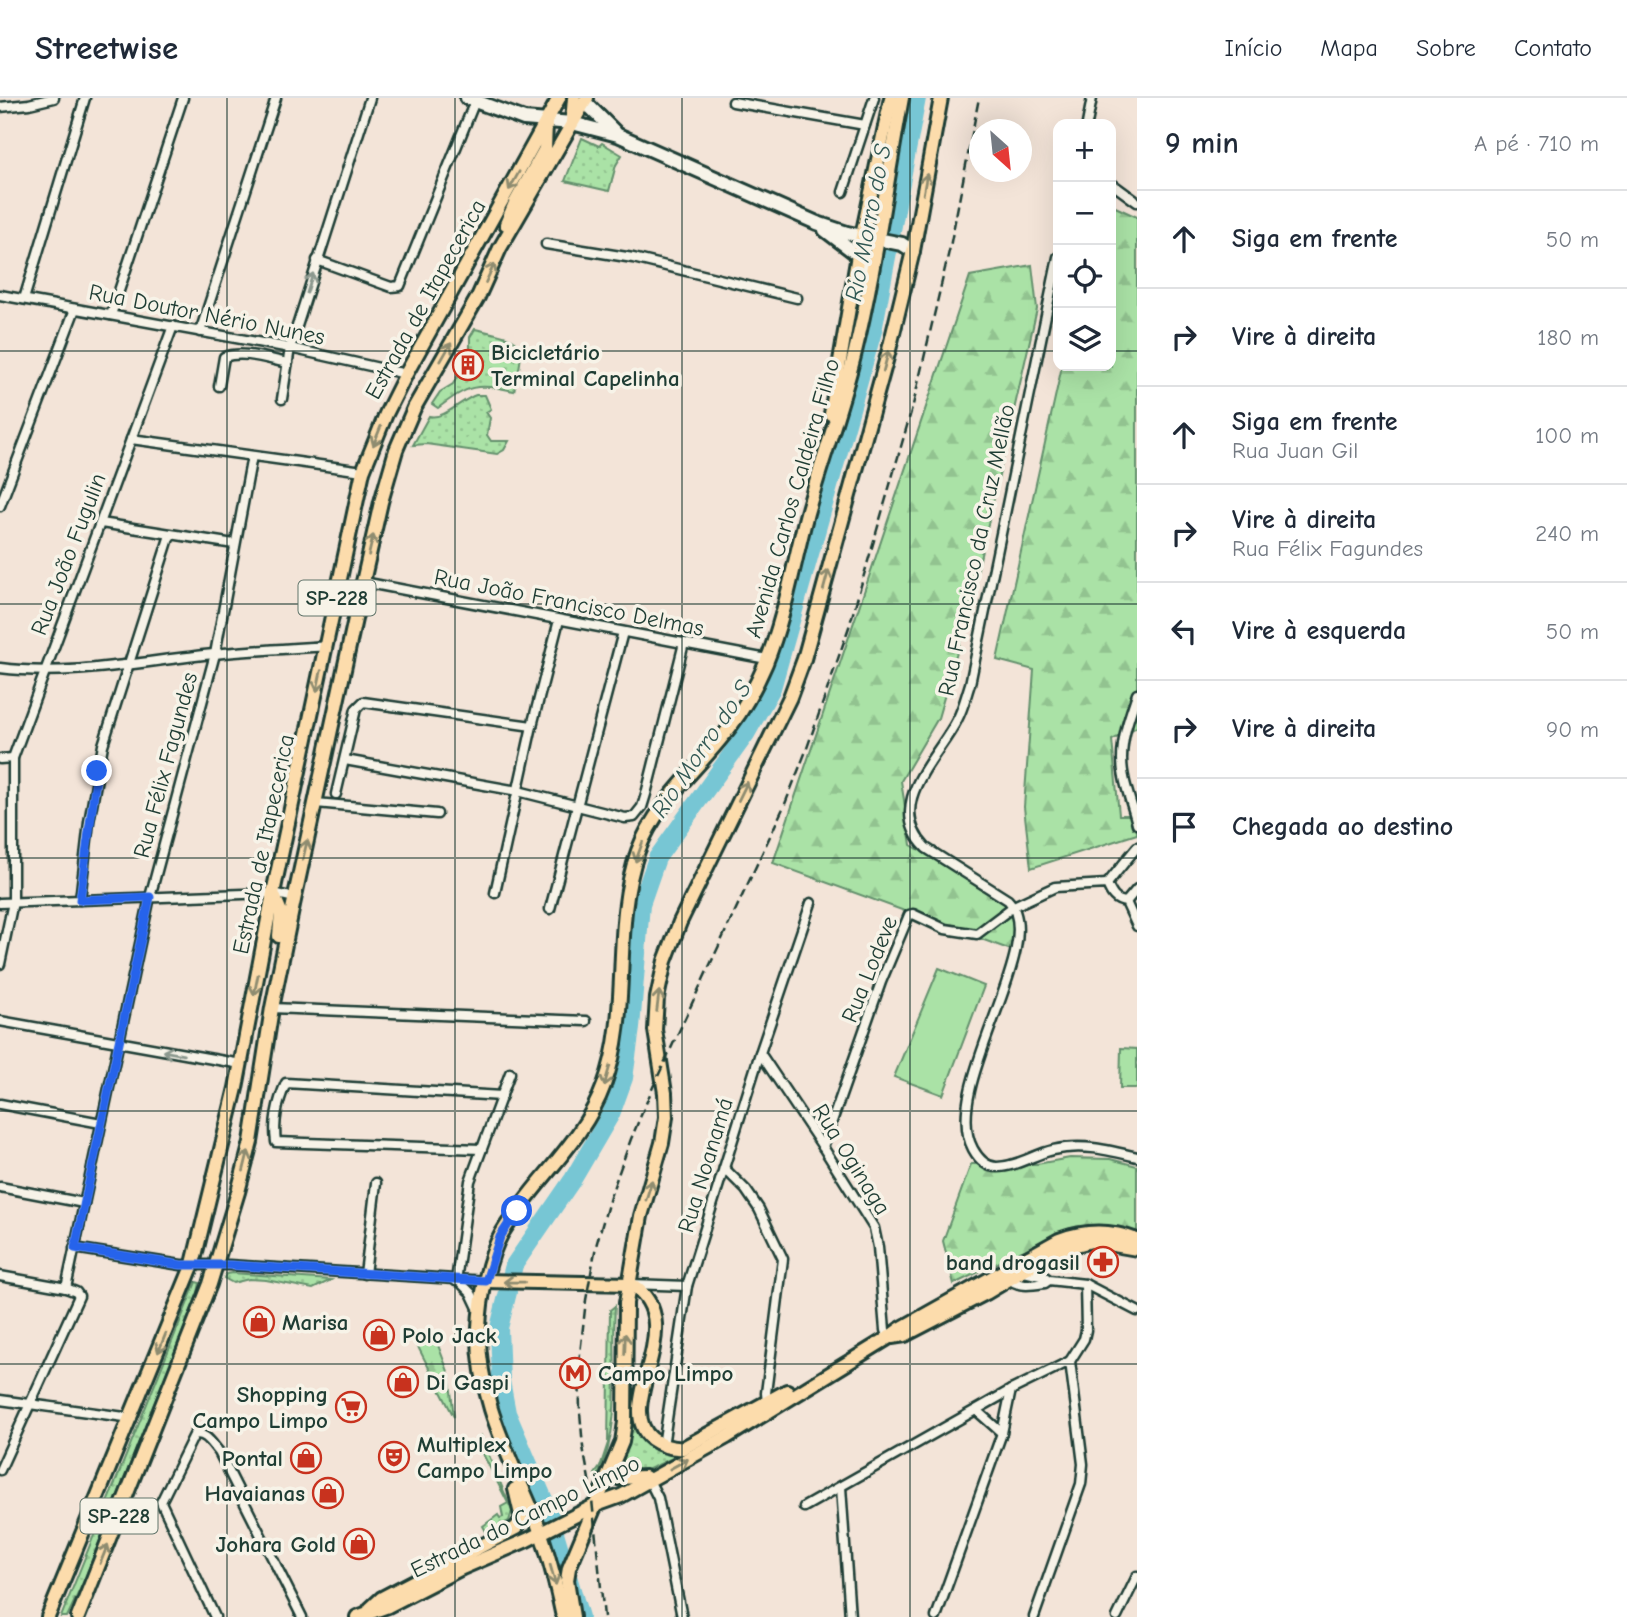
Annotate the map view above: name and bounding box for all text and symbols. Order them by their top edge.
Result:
text: Streetwise [35,29,178,67]
text: Início [1224,34,1282,62]
text: Mapa [1320,34,1378,62]
text: Sobre [1416,34,1476,62]
text: Contato [1514,34,1592,62]
north arrow [969,119,1032,182]
map controls [1053,119,1116,371]
button: + [1053,119,1116,182]
text: 9 min [1165,126,1239,161]
text: A pé · 710 m [1474,130,1599,157]
water label: Rio Morro do S [839,142,897,304]
one-way arrow [507,171,521,191]
one-way arrow [919,173,932,196]
button: − [1053,182,1116,245]
street label: Estrada de Itapecerica [359,195,492,404]
icon: ahead [1165,220,1203,258]
text: Siga em frente [1232,224,1398,254]
text: 50 m [1546,226,1599,253]
button: locate [1053,245,1116,308]
one-way arrow [483,263,497,284]
one-way arrow [304,272,317,294]
street label: Rua Doutor Nério Nunes [87,278,327,351]
button: layers [1053,308,1116,371]
icon: right [1165,318,1203,356]
text: Vire à direita [1232,322,1376,352]
text: 180 m [1537,324,1599,351]
place label: Bicicletário Terminal Capelinha [491,339,680,392]
one-way arrow [439,343,453,363]
building icon: Bicicletário Terminal Capelinha [451,348,485,382]
one-way arrow [880,350,893,372]
street label: Avenida Carlos Caldeira Filho [740,355,845,641]
street label: Rua Francisco da Cruz Mellão [932,402,1021,698]
text: Siga em frente [1232,407,1398,437]
icon: ahead [1165,416,1203,454]
text: 100 m [1535,422,1599,449]
one-way arrow [370,424,383,446]
text: Rua Juan Gil [1232,437,1358,464]
street label: Rua João Fugulin [25,469,112,639]
text: Vire à direita [1232,505,1376,535]
icon: right [1165,514,1203,552]
text: 240 m [1535,520,1599,547]
one-way arrow [365,534,379,557]
text: Rua Félix Fagundes [1232,535,1423,562]
street label: Rua João Francisco Delmas [432,563,706,642]
one-way arrow [820,570,833,592]
road number: SP-228 [298,580,376,616]
icon: left [1165,612,1203,650]
text: Vire à esquerda [1232,616,1406,646]
text: 50 m [1546,618,1599,645]
street label: Rua Félix Fagundes [128,669,203,861]
one-way arrow [312,669,326,692]
water label: Rio Morro do S [645,675,758,823]
icon: right [1165,710,1203,748]
text: Vire à direita [1232,714,1376,744]
text: 90 m [1546,716,1599,743]
street label: Estrada de Itapecerica [227,732,300,957]
route end [81,755,112,786]
one-way arrow [737,781,751,802]
icon: arrive [1165,808,1203,846]
text: Chegada ao destino [1232,812,1453,842]
one-way arrow [300,840,313,862]
one-way arrow [632,840,644,862]
street label: Rua Lodeve [836,912,903,1026]
one-way arrow [248,973,262,995]
one-way arrow [651,990,664,1013]
one-way arrow [163,1045,185,1059]
one-way arrow [599,1065,612,1087]
street label: Rua Noanamá [672,1094,739,1236]
street label: Rua Oginaga [807,1099,896,1220]
one-way arrow [240,1150,253,1173]
one-way arrow [643,1180,656,1202]
route start [501,1195,532,1226]
pharmacy icon: band drogasil [1086,1245,1120,1279]
place label: band drogasil [946,1249,1080,1276]
one-way arrow [503,1275,526,1288]
shop icon: Marisa [242,1305,276,1339]
place label: Marisa [282,1309,349,1336]
shop icon: Polo Jack [362,1318,396,1352]
place label: Polo Jack [402,1322,497,1349]
one-way arrow [155,1332,168,1353]
one-way arrow [618,1332,631,1355]
metro station icon: Campo Limpo [558,1356,592,1390]
place label: Campo Limpo [598,1360,734,1387]
shop icon: Di Gaspi [386,1365,420,1399]
place label: Di Gaspi [426,1369,509,1396]
place label: Shopping Campo Limpo [193,1381,328,1434]
supermarket icon: Shopping Campo Limpo [334,1390,368,1424]
place label: Multiplex Campo Limpo [417,1431,553,1484]
theatre icon: Multiplex Campo Limpo [377,1440,411,1474]
shop icon: Pontal [289,1441,323,1475]
place label: Pontal [222,1445,283,1472]
street label: Estrada do Campo Limpo [406,1449,644,1584]
one-way arrow [668,1457,689,1470]
shop icon: Havaianas [311,1476,345,1510]
place label: Havaianas [205,1480,305,1507]
road number: SP-228 [80,1498,158,1534]
shop icon: Johara Gold [342,1527,376,1561]
place label: Johara Gold [215,1531,336,1558]
one-way arrow [98,1544,111,1565]
one-way arrow [547,1563,560,1585]

